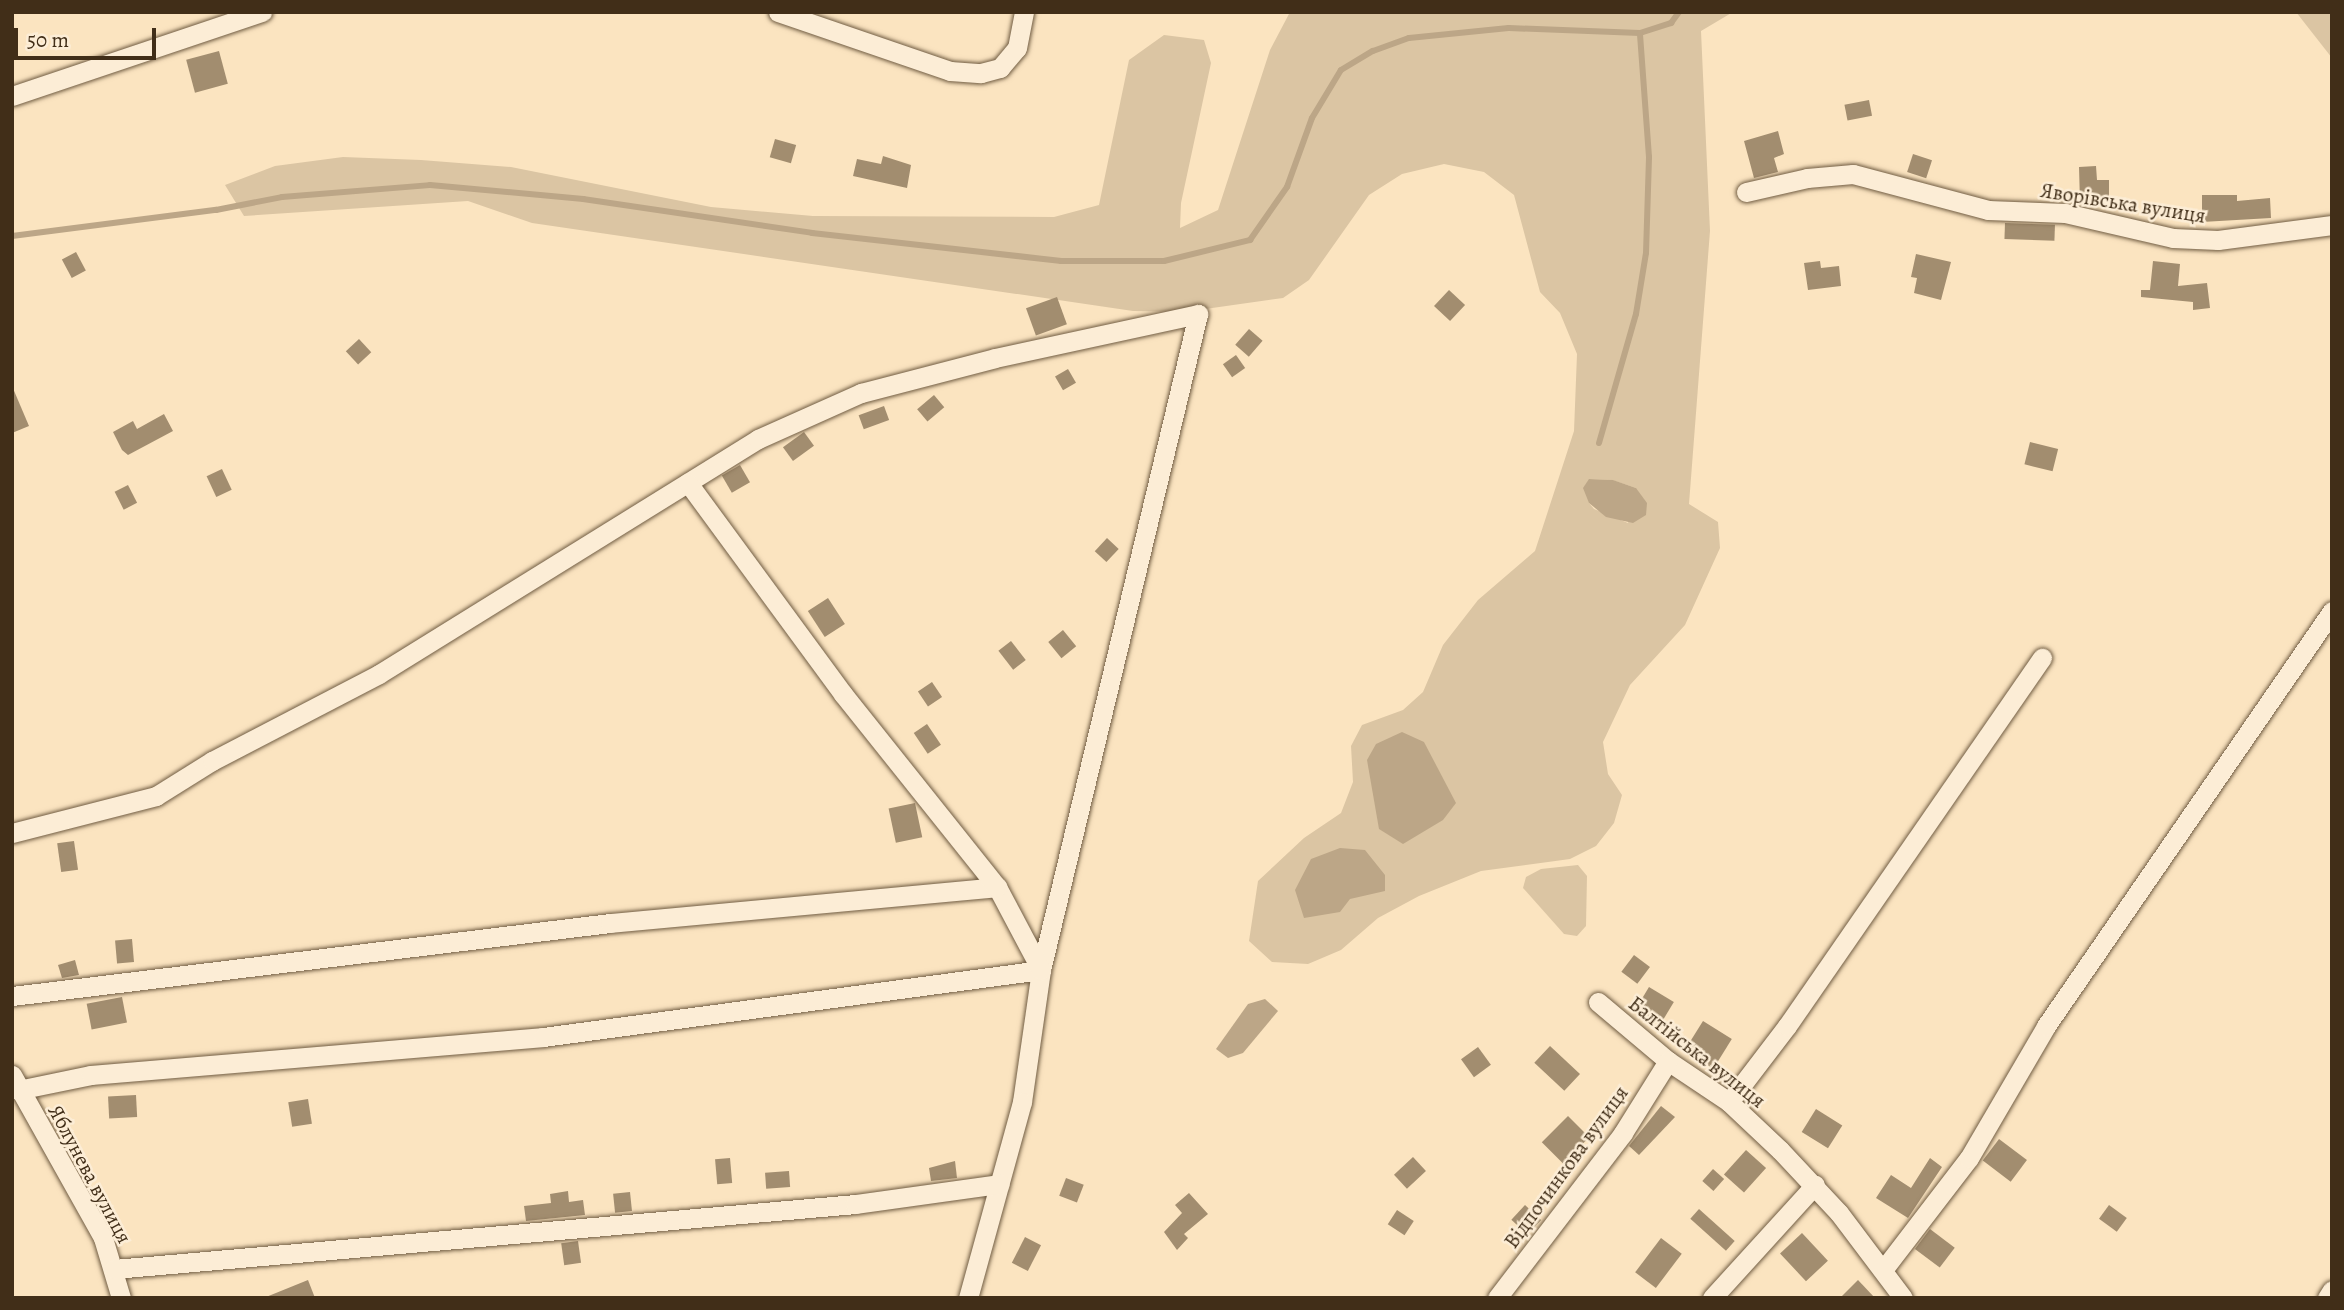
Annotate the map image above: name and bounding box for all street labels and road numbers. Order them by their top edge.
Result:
street label: Яворівська вулиця [2039,178,2207,228]
street label: Балтійська вулиця [1624,991,1770,1113]
street label: Відпочинкова вулиця [1499,1081,1633,1253]
street label: Яблунева вулиця [43,1100,137,1248]

